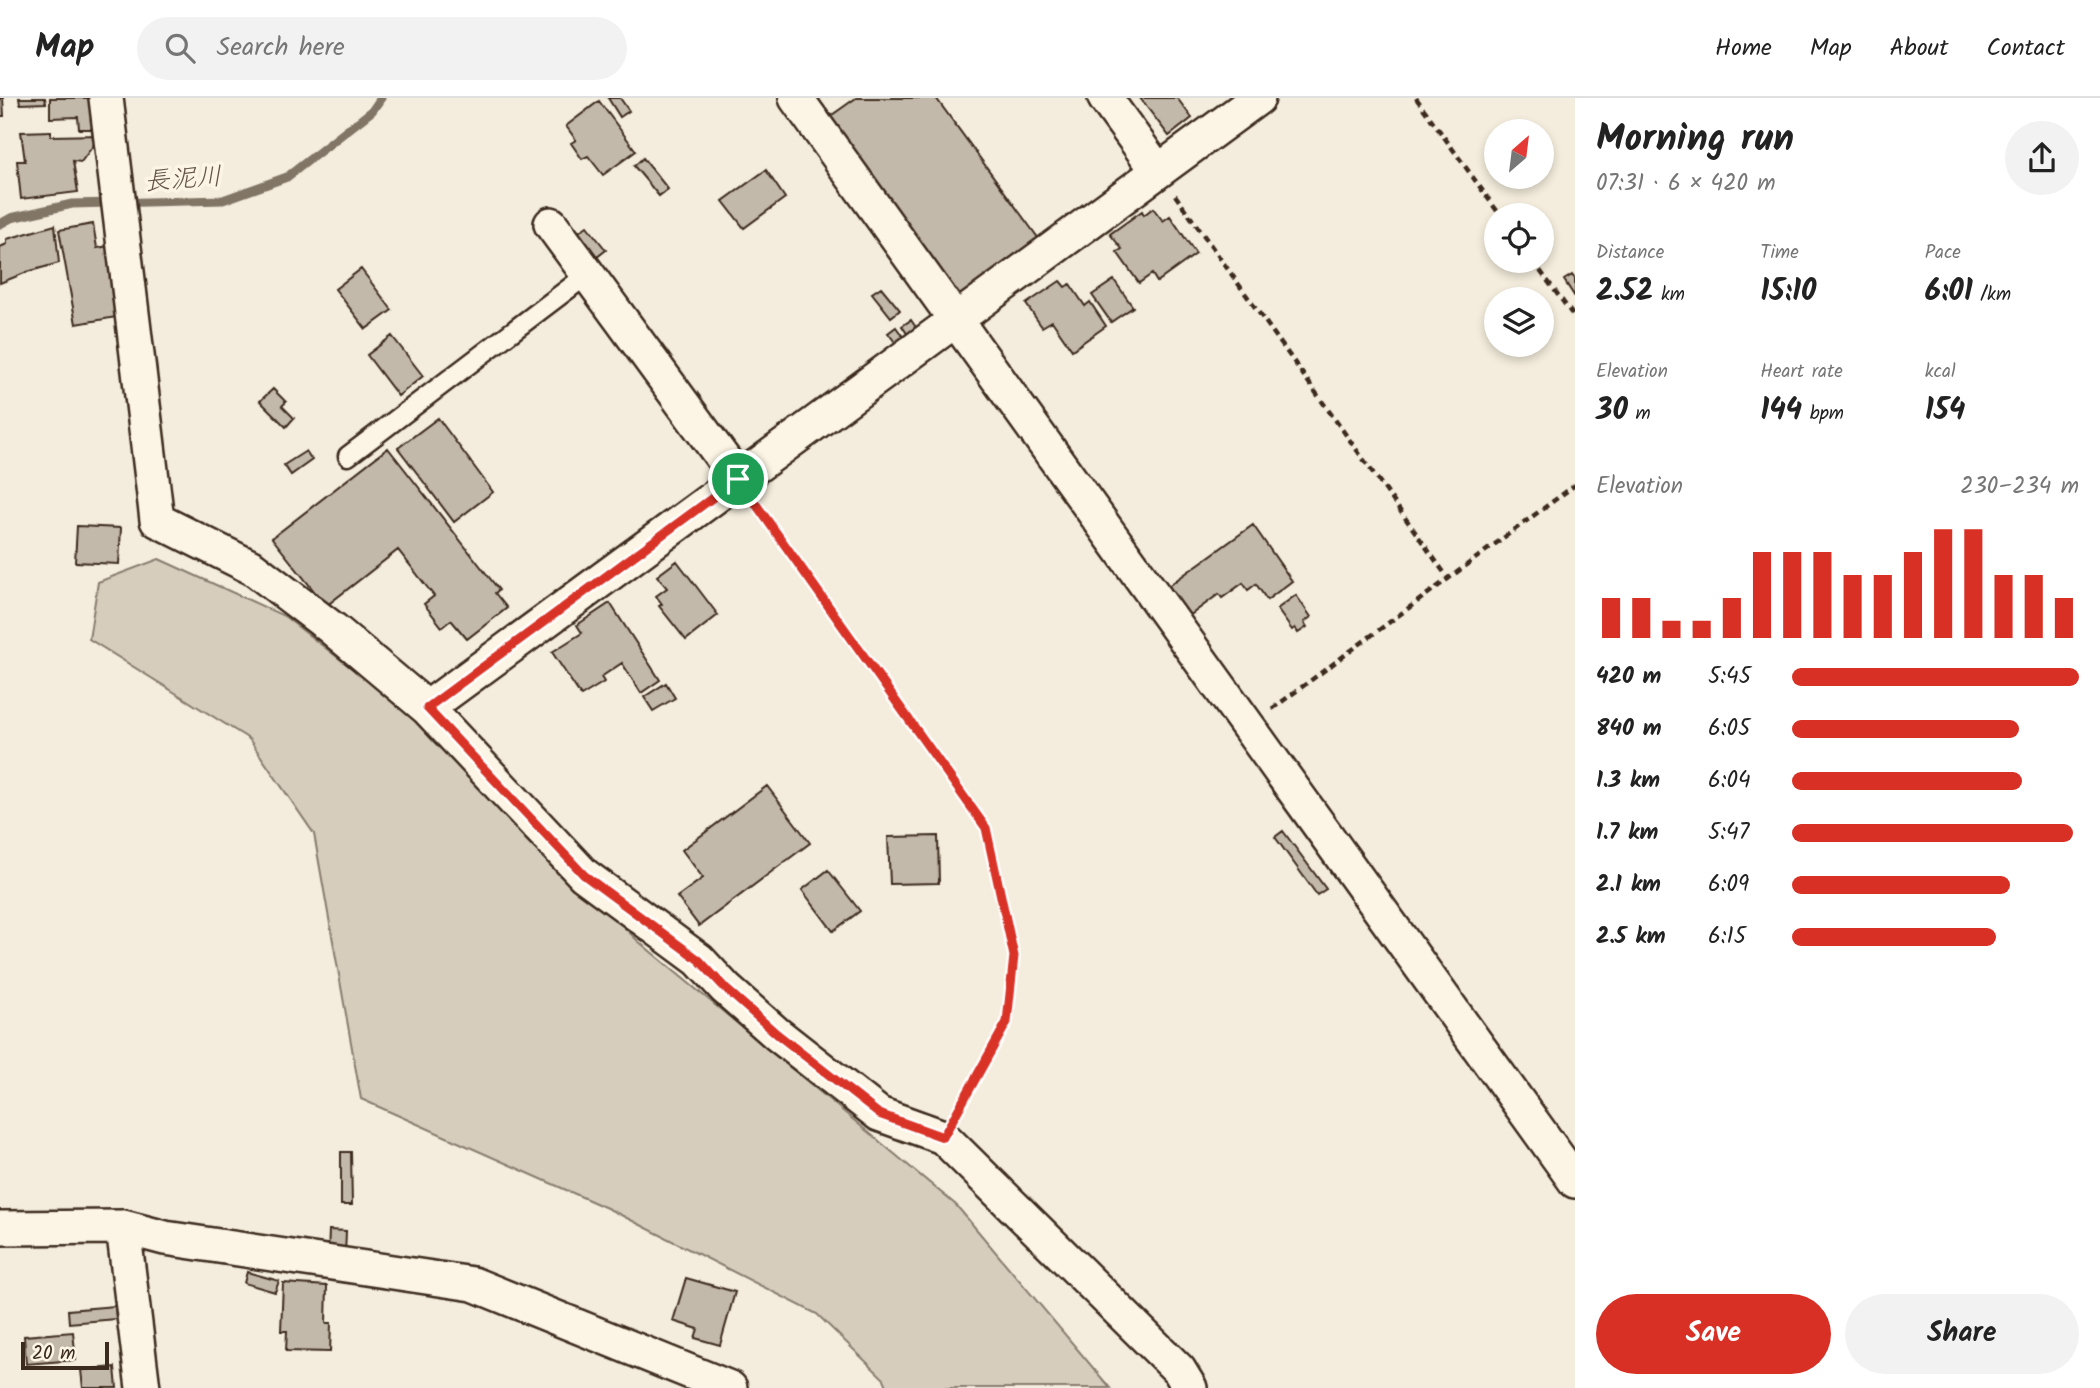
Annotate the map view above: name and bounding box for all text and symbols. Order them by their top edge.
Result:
search box [137,17,627,80]
text: Map [35,22,95,75]
text: Search here [217,27,345,69]
icon: search [161,29,199,67]
text: Home [1715,29,1772,68]
text: Map [1810,29,1852,68]
text: About [1890,29,1948,68]
text: Contact [1986,29,2065,68]
text: Morning run [1596,110,1794,170]
north arrow [1484,119,1554,189]
map controls [1484,119,1554,357]
button: share [2005,121,2079,195]
water label: 長泥川 [143,156,224,204]
text: 07:31 · 6 × 420 m [1596,166,1776,202]
button: locate [1484,203,1554,273]
text: Distance [1596,238,1664,268]
text: Time [1760,238,1799,268]
text: Pace [1925,238,1961,268]
text: 2.52 [1596,268,1653,316]
text: 15:10 [1760,268,1816,316]
text: 6:01 [1925,268,1973,316]
text: km [1653,280,1685,310]
text: /km [1973,280,2011,310]
button: layers [1484,287,1554,357]
text: Elevation [1596,357,1668,387]
text: Heart rate [1760,357,1843,387]
text: kcal [1925,357,1956,387]
text: 30 [1596,387,1628,435]
text: 144 [1760,387,1802,435]
text: 154 [1925,387,1965,435]
text: m [1628,399,1651,429]
text: bpm [1802,399,1844,429]
pin [708,449,768,509]
icon: arrive [719,460,757,498]
text: Elevation [1596,469,1683,505]
text: 230–234 m [1960,469,2079,505]
text: 420 m [1596,659,1661,695]
text: 5:45 [1708,659,1751,695]
text: 840 m [1596,711,1662,747]
text: 6:05 [1708,711,1750,747]
text: 1.3 km [1596,763,1660,799]
text: 6:04 [1708,763,1751,799]
text: 1.7 km [1596,815,1658,851]
text: 5:47 [1708,815,1749,851]
text: 2.1 km [1596,867,1661,903]
text: 6:09 [1708,867,1749,903]
text: 2.5 km [1596,919,1666,955]
text: 6:15 [1708,919,1746,955]
button: Save [1596,1294,1831,1374]
button: Share [1845,1294,2079,1374]
scale bar [21,1339,108,1371]
text: 20 m [32,1339,75,1369]

